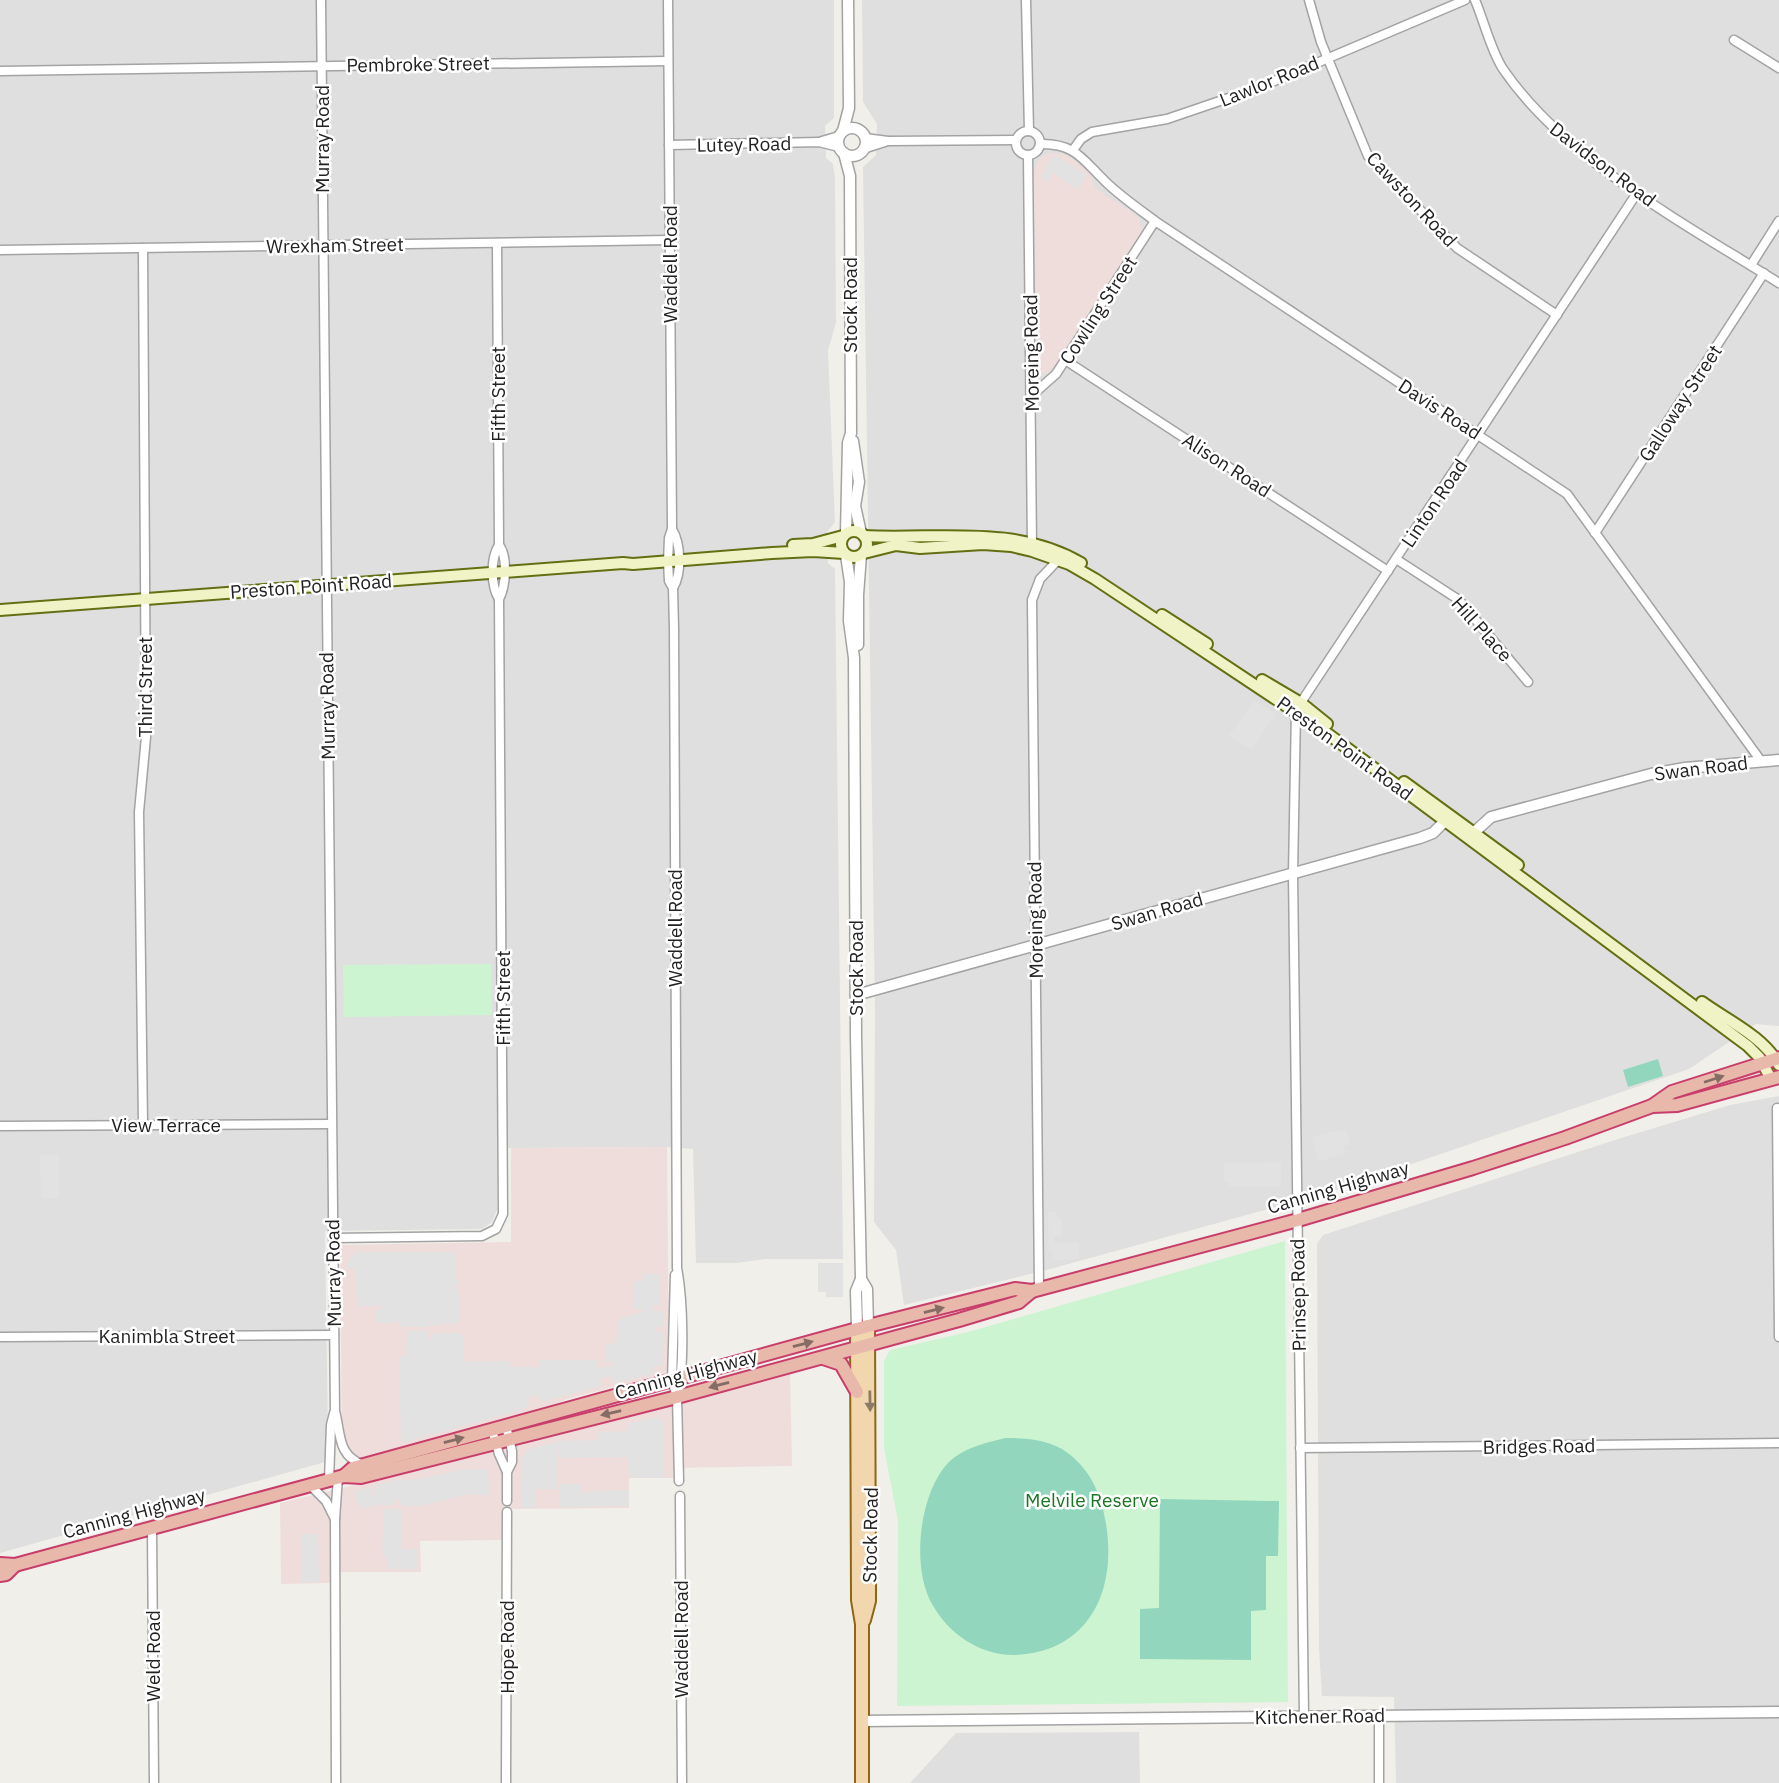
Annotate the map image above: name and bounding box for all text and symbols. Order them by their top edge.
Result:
street label: Lawlor Road [1216,50,1322,112]
street label: Pembroke Street [346,51,490,77]
street label: Murray Road [310,85,334,193]
street label: Davidson Road [1545,116,1661,212]
street label: Lutey Road [696,131,792,157]
street label: Cawston Road [1362,146,1462,252]
street label: Waddell Road [658,205,682,323]
street label: Wrexham Street [266,232,404,258]
street label: Cowling Street [1054,251,1142,369]
street label: Stock Road [838,257,862,353]
street label: Moreing Road [1018,294,1044,412]
street label: Galloway Street [1633,340,1727,466]
street label: Fifth Street [486,346,510,442]
street label: Davis Road [1394,373,1486,445]
street label: Alison Road [1178,427,1276,503]
street label: Linton Road [1396,454,1472,552]
street label: Preston Point Road [229,568,393,604]
street label: Hill Place [1446,591,1518,667]
street label: Third Street [133,637,157,737]
street label: Murray Road [314,652,340,760]
street label: Preston Point Road [1272,691,1418,805]
street label: Swan Road [1653,750,1749,786]
street label: Moreing Road [1022,861,1048,979]
street label: Waddell Road [663,869,687,987]
street label: Swan Road [1108,886,1206,936]
street label: Stock Road [844,920,868,1016]
street label: Fifth Street [491,950,515,1046]
one-way arrow [1703,1073,1724,1084]
street label: View Terrace [111,1113,221,1137]
street label: Canning Highway [1264,1155,1412,1219]
street label: Murray Road [320,1219,346,1327]
street label: Prinsep Road [1285,1238,1311,1352]
one-way arrow [924,1304,946,1315]
street label: Kanimbla Street [99,1324,235,1348]
one-way arrow [793,1339,814,1349]
street label: Canning Highway [612,1343,760,1405]
one-way arrow [708,1381,729,1391]
one-way arrow [864,1390,876,1412]
one-way arrow [600,1408,622,1419]
street label: Bridges Road [1482,1433,1596,1459]
one-way arrow [444,1435,465,1445]
street label: Canning Highway [60,1482,208,1544]
street label: Stock Road [857,1487,883,1583]
park label: Melvile Reserve [1025,1488,1159,1512]
street label: Waddell Road [669,1580,693,1698]
street label: Hope Road [495,1600,519,1694]
street label: Weld Road [141,1610,165,1702]
street label: Kitchener Road [1255,1703,1385,1729]

